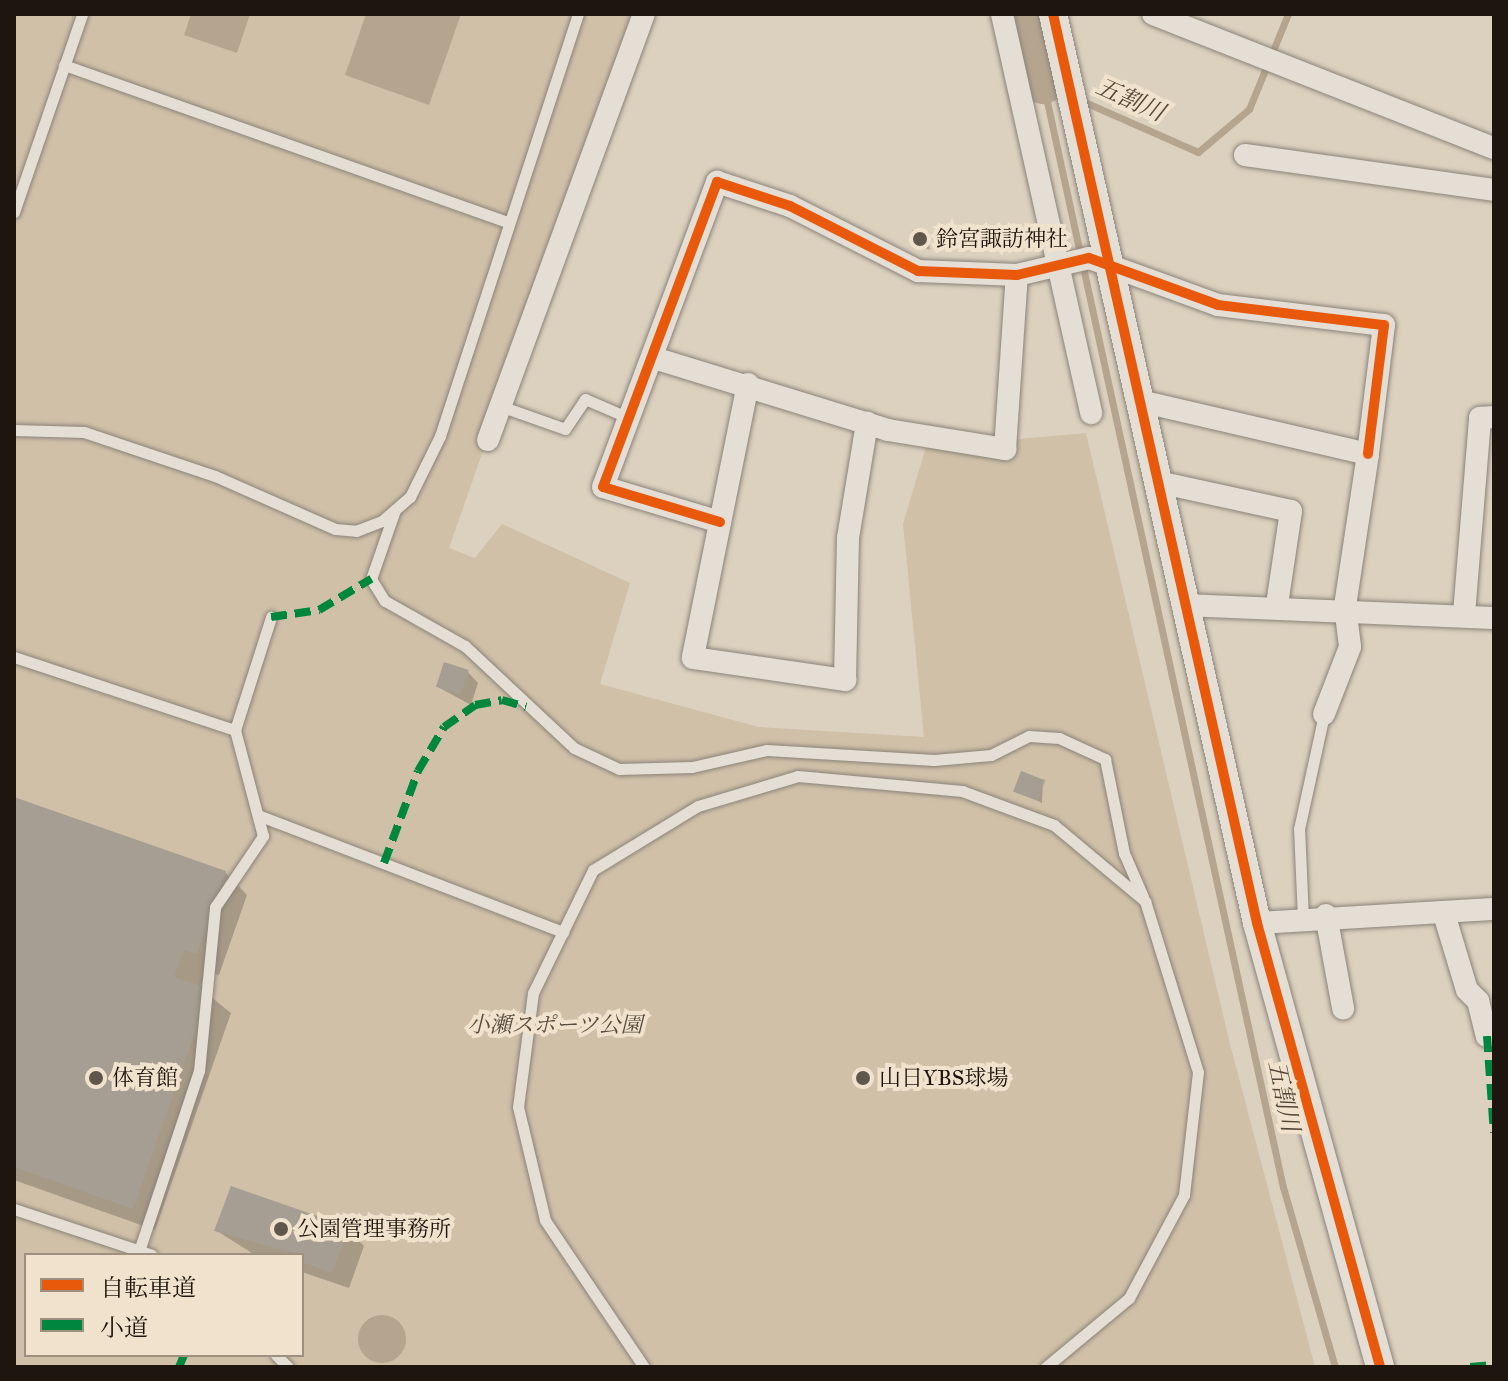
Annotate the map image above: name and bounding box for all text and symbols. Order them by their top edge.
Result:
water label: 五割川 [1091,72,1169,128]
place label: 鈴宮諏訪神社 [936,226,1068,252]
marker: 鈴宮諏訪神社 [911,230,929,248]
park label: 小瀬スポーツ公園 [467,1012,643,1038]
water label: 五割川 [1261,1058,1305,1134]
place label: 体育館 [112,1065,178,1091]
place label: 山日YBS球場 [879,1065,1008,1091]
marker: 体育館 [87,1069,105,1087]
marker: 山日YBS球場 [854,1069,872,1087]
place label: 公園管理事務所 [297,1216,451,1242]
marker: 公園管理事務所 [272,1220,290,1238]
legend [24,1253,304,1357]
text: 自転車道 [100,1273,196,1303]
text: 小道 [100,1313,148,1343]

